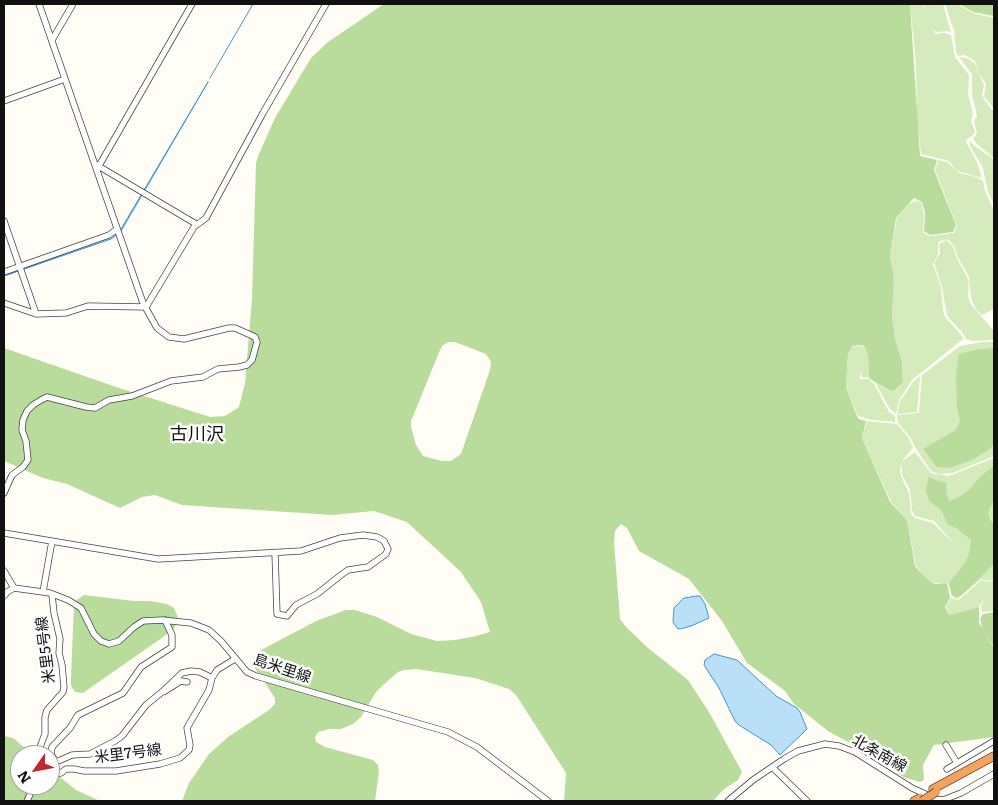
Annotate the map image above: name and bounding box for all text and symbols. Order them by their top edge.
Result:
district label: 古川沢 [170,424,224,446]
street label: 米里5号線 [33,615,59,685]
street label: 島米里線 [251,651,313,687]
street label: 北条南線 [848,732,910,776]
street label: 米里7号線 [93,741,163,767]
north arrow [10,745,60,795]
text: N [12,767,35,788]

